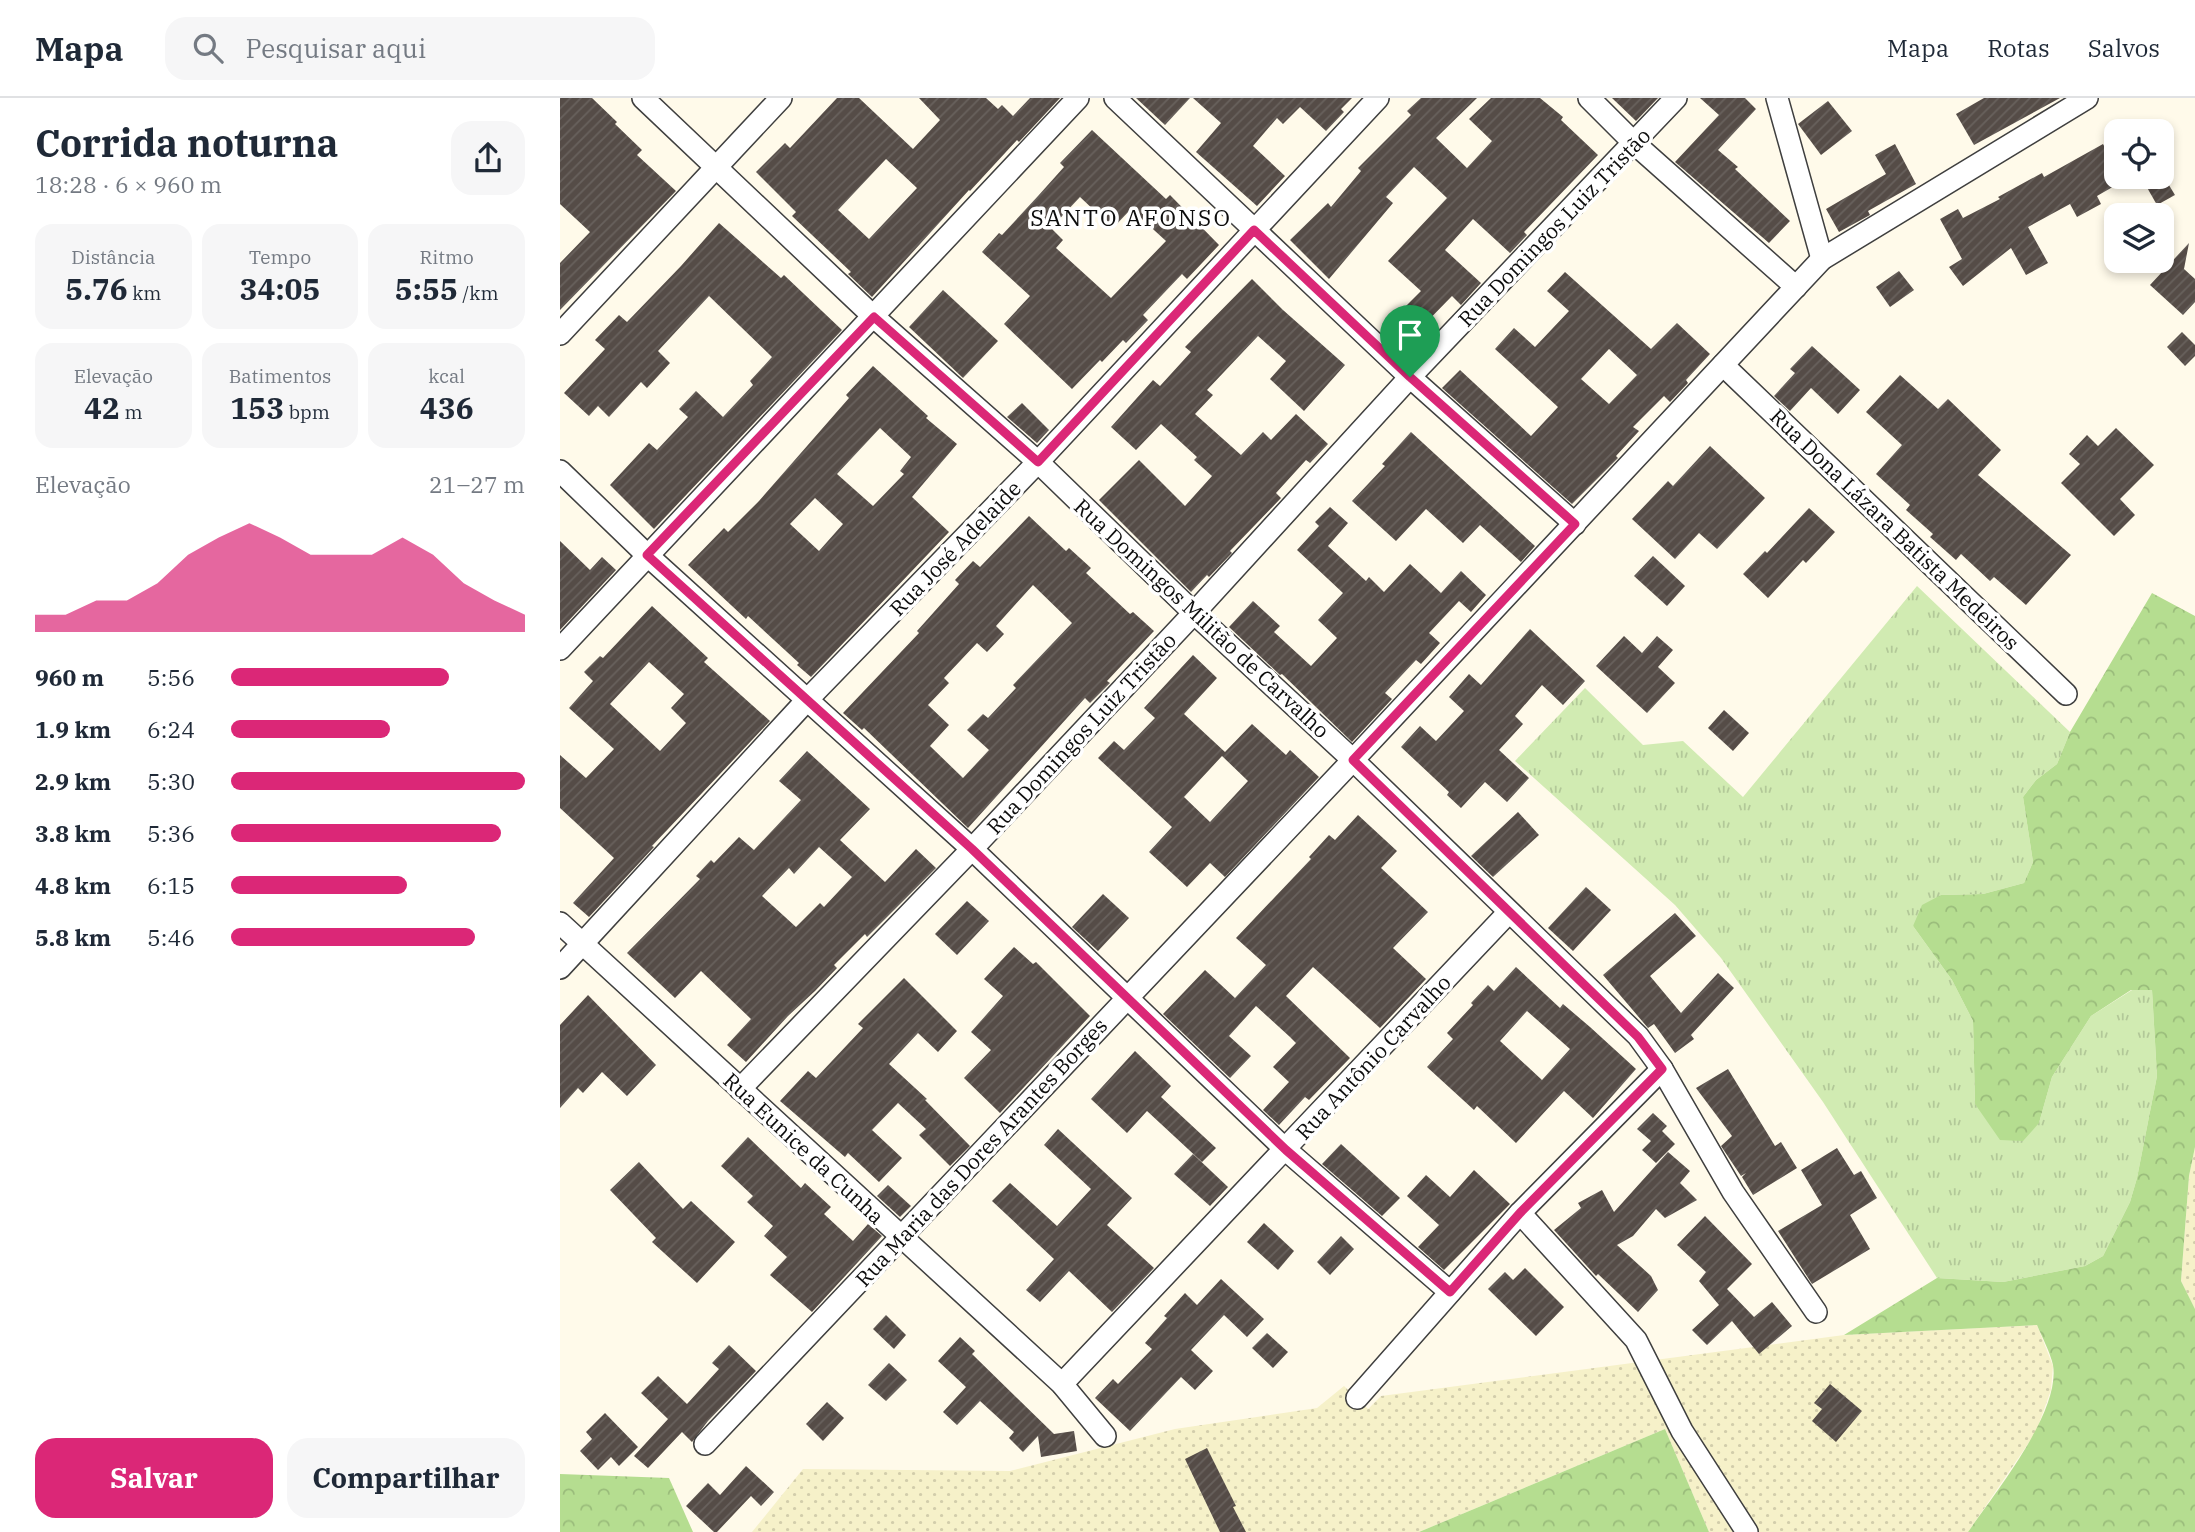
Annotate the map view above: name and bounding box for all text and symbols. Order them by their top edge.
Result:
search box [165,17,655,80]
text: Mapa [35,27,123,70]
icon: search [189,29,227,67]
text: Pesquisar aqui [245,31,426,65]
text: Mapa [1887,32,1949,64]
text: Rotas [1987,32,2050,64]
text: Salvos [2088,32,2160,64]
text: Corrida noturna [35,118,338,167]
map controls [2104,119,2174,273]
button: locate [2104,119,2174,189]
button: share [451,121,525,195]
street label: Rua Domingos Luiz Tristão [1452,122,1656,332]
text: 18:28 · 6 × 960 m [35,169,222,199]
district label: SANTO AFONSO [1030,202,1232,232]
button: layers [2104,203,2174,273]
text: Distância [71,245,155,269]
text: Tempo [249,245,311,269]
text: Ritmo [420,245,474,269]
text: 5.76 [65,269,128,308]
text: 34:05 [239,269,321,308]
text: 5:55 [395,269,458,308]
text: km [128,281,161,305]
text: /km [458,281,499,305]
pin [1380,305,1440,377]
icon: arrive [1391,316,1429,354]
text: Elevação [74,364,153,388]
text: Batimentos [229,364,331,388]
text: kcal [428,364,465,388]
text: 42 [84,388,120,427]
text: 153 [230,388,284,427]
text: 436 [420,388,474,427]
text: m [120,400,143,424]
text: bpm [284,400,330,424]
street label: Rua Dona Lázara Batista Medeiros [1764,402,2026,656]
text: Elevação [35,469,131,499]
text: 21–27 m [429,469,525,499]
street label: Rua José Adelaide [883,474,1027,622]
street label: Rua Domingos Militão de Carvalho [1068,492,1336,744]
street label: Rua Domingos Luiz Tristão [980,626,1182,840]
text: 960 m [35,662,104,692]
text: 5:56 [147,662,195,692]
text: 1.9 km [35,714,111,744]
text: 6:24 [147,714,195,744]
text: 2.9 km [35,766,111,796]
text: 5:30 [147,766,195,796]
text: 3.8 km [35,818,111,848]
text: 5:36 [147,818,195,848]
text: 4.8 km [35,870,111,900]
text: 6:15 [147,870,195,900]
text: 5.8 km [35,922,111,952]
text: 5:46 [147,922,195,952]
street label: Rua Antônio Carvalho [1289,969,1457,1145]
street label: Rua Maria das Dores Arantes Borges [849,1012,1113,1292]
street label: Rua Eunice da Cunha [718,1066,890,1230]
button: Salvar [35,1438,273,1518]
button: Compartilhar [287,1438,525,1518]

